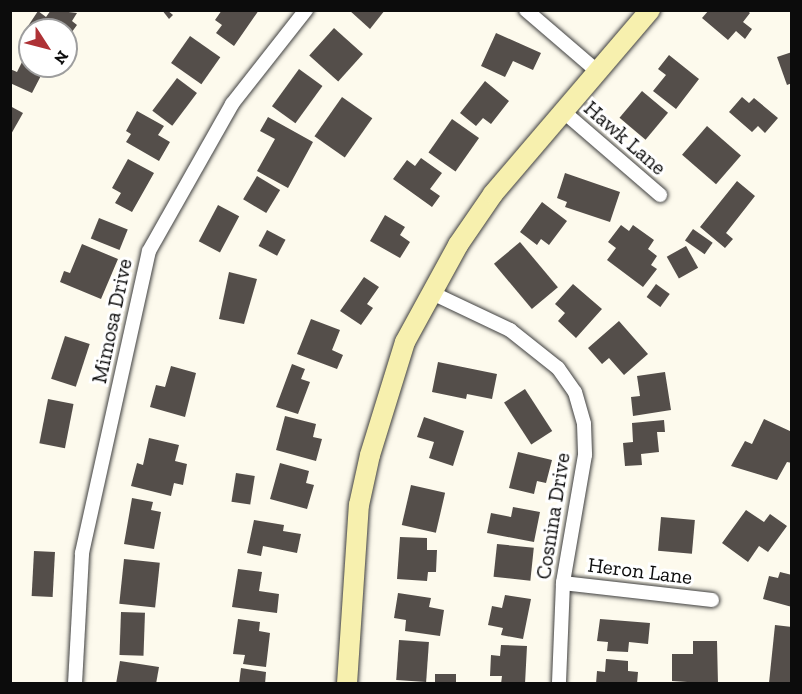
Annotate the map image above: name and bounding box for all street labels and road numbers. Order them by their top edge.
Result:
street label: Hawk Lane [579,96,671,180]
street label: Mimosa Drive [86,256,138,386]
street label: Cosnina Drive [531,451,575,581]
street label: Heron Lane [586,552,694,590]

